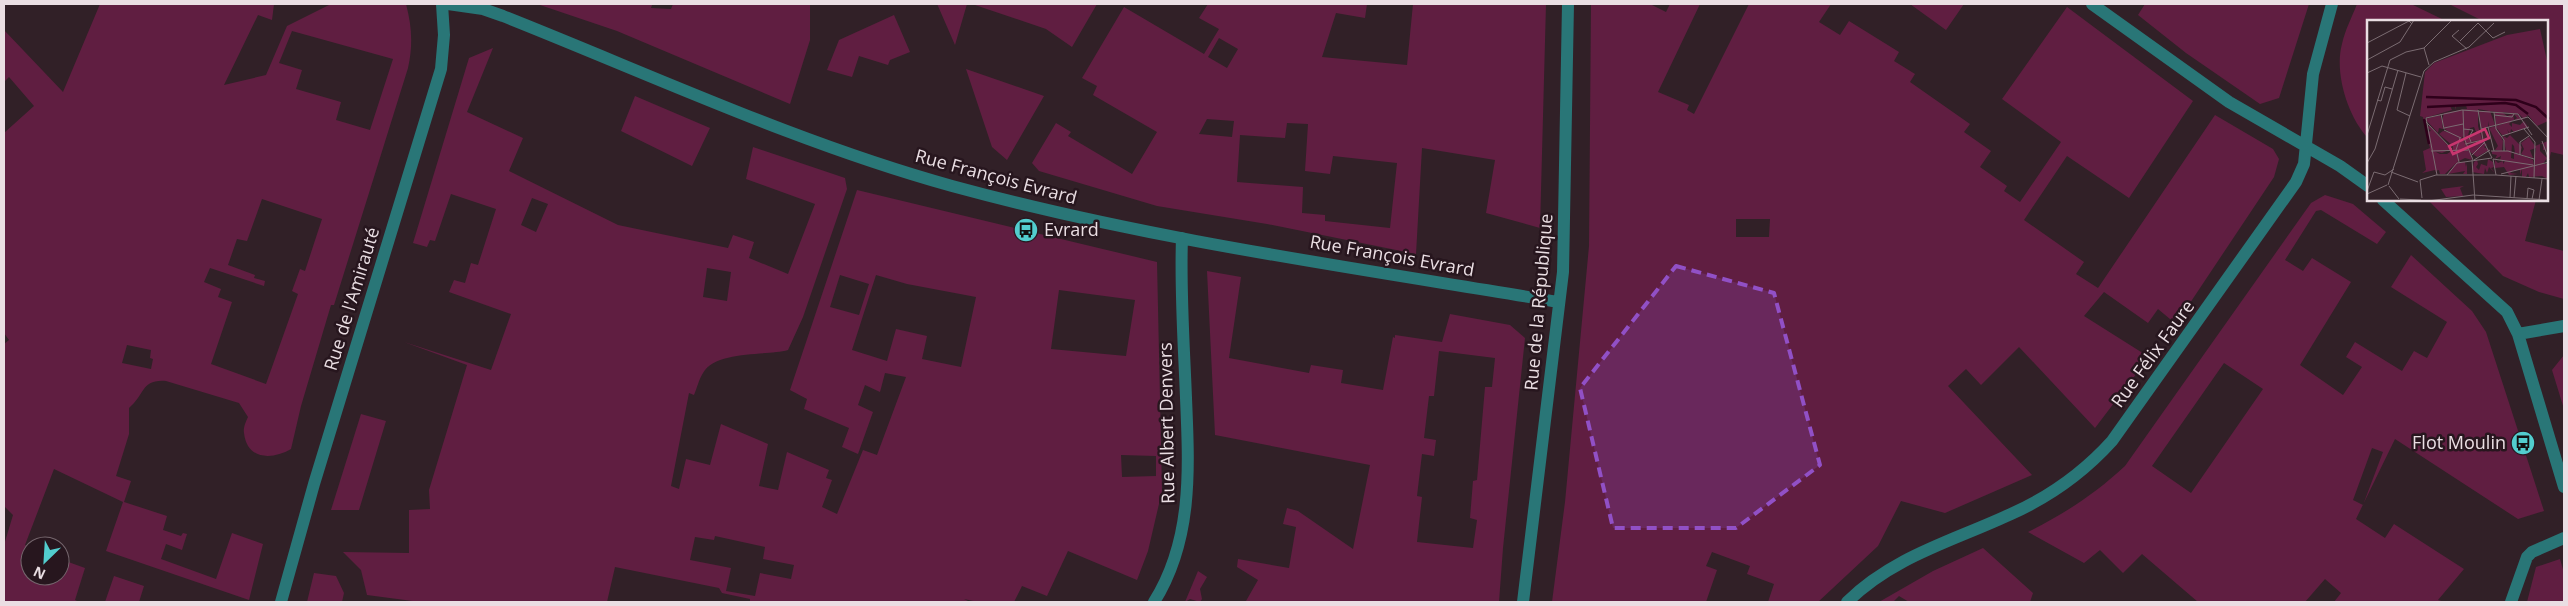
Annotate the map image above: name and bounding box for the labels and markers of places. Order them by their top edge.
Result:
bus stop icon: Evrard [1013,217,1039,243]
place label: Evrard [1044,217,1099,241]
place label: Flot Moulin [2412,430,2506,454]
bus stop icon: Flot Moulin [2510,430,2536,456]

